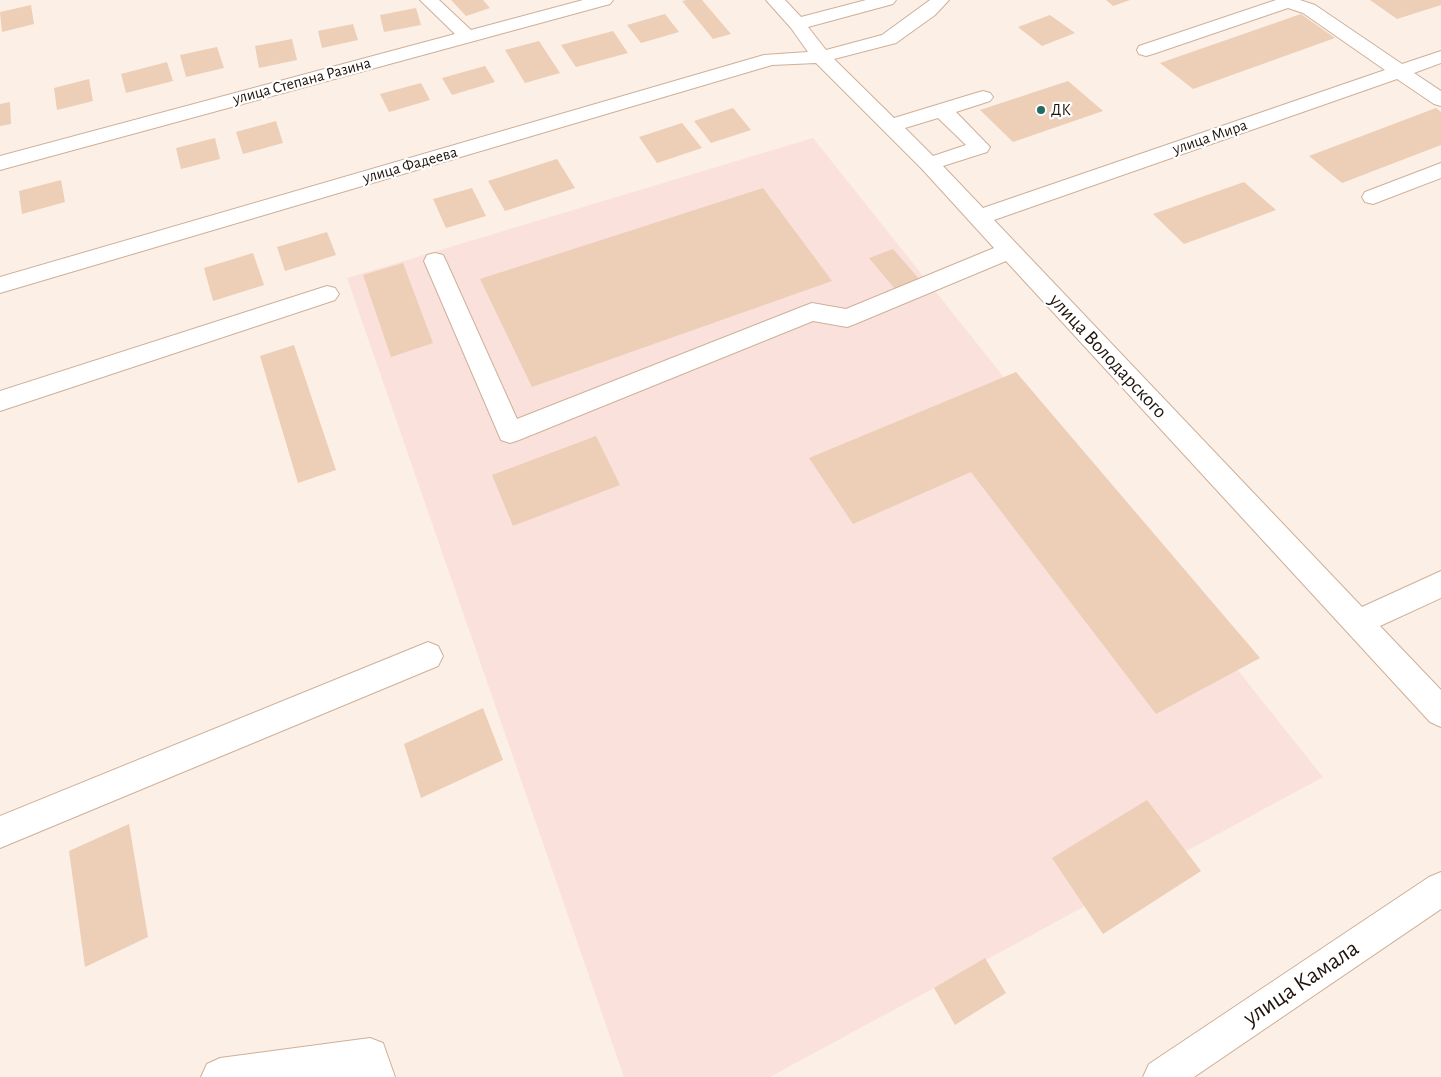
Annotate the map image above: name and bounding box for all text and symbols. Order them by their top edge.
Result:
street label: улица Степана Разина [231,53,373,109]
place label: ДК [1051,100,1071,120]
marker: ДК [1035,104,1047,116]
street label: улица Мира [1170,115,1250,159]
street label: улица Фадеева [361,142,459,188]
street label: улица Володарского [1044,289,1172,423]
street label: улица Камала [1238,934,1364,1032]

